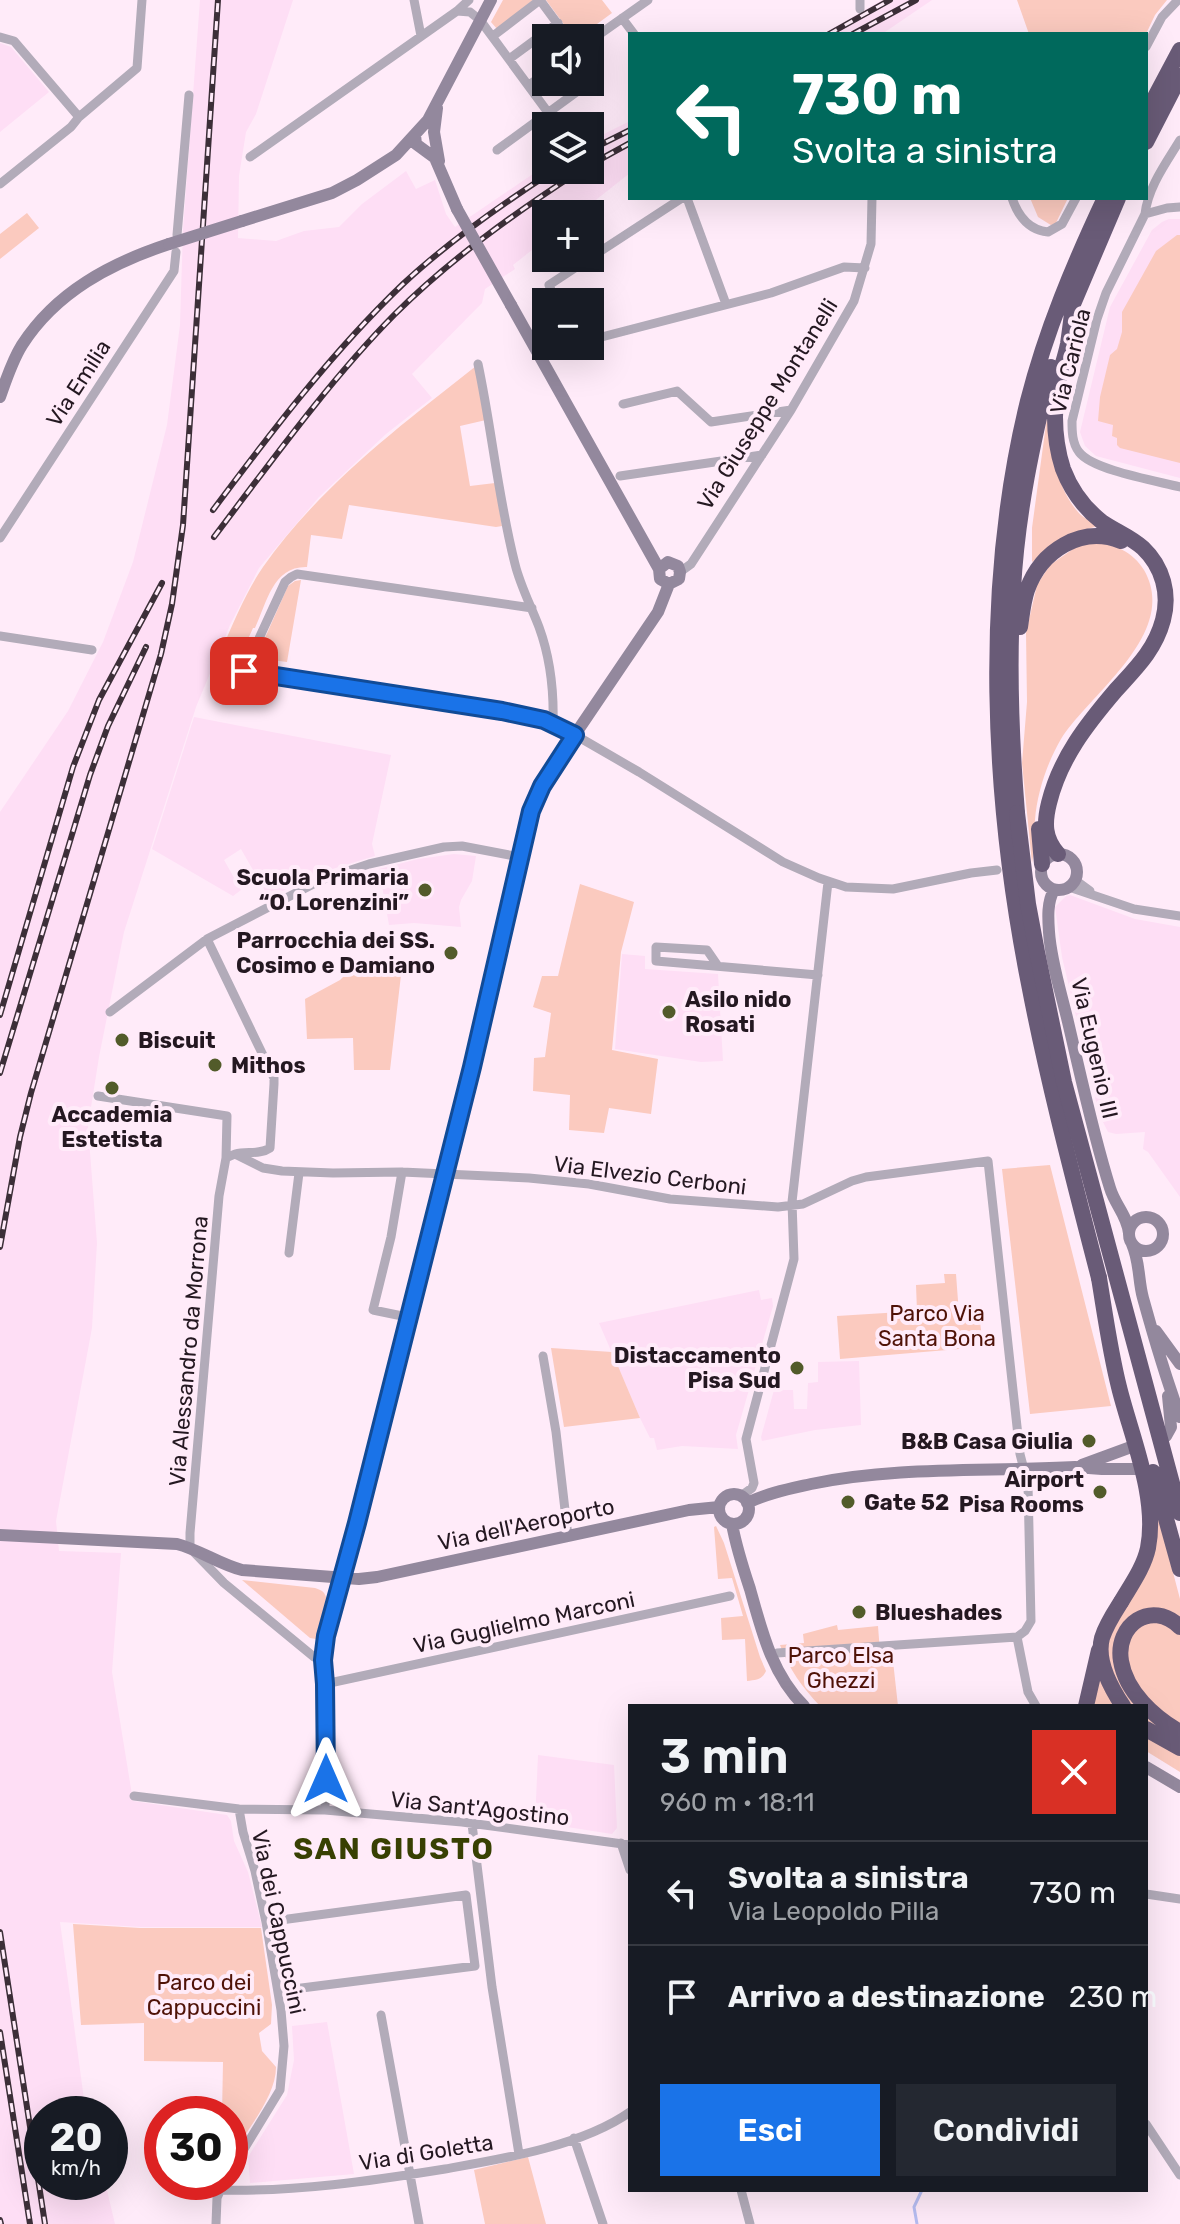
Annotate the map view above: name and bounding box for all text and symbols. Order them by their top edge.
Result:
map controls [532,24,604,360]
button: sound [532,24,604,96]
text: 730 m [792,62,962,128]
icon: left [660,64,764,168]
button: layers [532,112,604,184]
text: Svolta a sinistra [792,129,1058,172]
button: + [532,200,604,272]
button: − [532,288,604,360]
street label: Via Giuseppe Montanelli [691,294,843,515]
street label: Via Cariola [1044,306,1097,417]
street label: Via Emilia [40,335,116,432]
pin [210,637,278,705]
icon: arrive [222,649,266,693]
place label: Scuola Primaria “O. Lorenzini” [236,864,409,916]
marker: Scuola Primaria “O. Lorenzini” [416,881,434,899]
place label: Parrocchia dei SS. Cosimo e Damiano [236,927,435,979]
marker: Parrocchia dei SS. Cosimo e Damiano [442,944,460,962]
street label: Via Eugenio III [1065,975,1124,1121]
place label: Asilo nido Rosati [685,986,791,1038]
marker: Asilo nido Rosati [660,1003,678,1021]
place label: Biscuit [138,1027,216,1054]
marker: Biscuit [113,1031,131,1049]
place label: Mithos [231,1052,306,1079]
marker: Mithos [206,1056,224,1074]
marker: Accademia Estetista [103,1079,121,1097]
place label: Accademia Estetista [52,1101,172,1153]
street label: Via Elvezio Cerboni [552,1150,748,1201]
street label: Via Alessandro da Morrona [163,1215,214,1487]
park label: Parco Via Santa Bona [878,1300,996,1352]
place label: Distaccamento Pisa Sud [614,1342,781,1394]
marker: Distaccamento Pisa Sud [788,1359,806,1377]
place label: B&B Casa Giulia [901,1428,1073,1455]
marker: B&B Casa Giulia [1080,1432,1098,1450]
place label: Airport Pisa Rooms [959,1466,1084,1518]
marker: Airport Pisa Rooms [1091,1483,1109,1501]
place label: Gate 52 [864,1489,949,1516]
street label: Via dell'Aeroporto [435,1493,617,1556]
marker: Gate 52 [839,1493,857,1511]
street label: Via Guglielmo Marconi [411,1586,637,1659]
place label: Blueshades [875,1599,1003,1626]
marker: Blueshades [850,1603,868,1621]
park label: Parco Elsa Ghezzi [788,1642,894,1694]
text: 3 min [660,1728,789,1785]
button: close [1032,1730,1116,1814]
position arrow [284,1737,368,1821]
street label: Via Sant'Agostino [389,1786,571,1831]
text: 960 m · 18:11 [660,1787,815,1818]
street label: Via dei Cappuccini [246,1827,311,2017]
district label: SAN GIUSTO [293,1831,495,1867]
text: Svolta a sinistra [728,1860,969,1896]
icon: left [660,1871,704,1915]
text: 730 m [1030,1875,1116,1911]
text: Via Leopoldo Pilla [728,1896,939,1927]
park label: Parco dei Cappuccini [147,1969,261,2021]
icon: arrive [660,1975,704,2019]
text: Arrivo a destinazione [728,1979,1045,2015]
text: 230 m [1069,1979,1158,2015]
button: Esci [660,2084,880,2176]
button: Condividi [896,2084,1116,2176]
speed limit sign: 30 [144,2096,248,2200]
text: 20 [49,2114,103,2161]
street label: Via di Goletta [357,2129,495,2176]
text: km/h [51,2156,101,2180]

